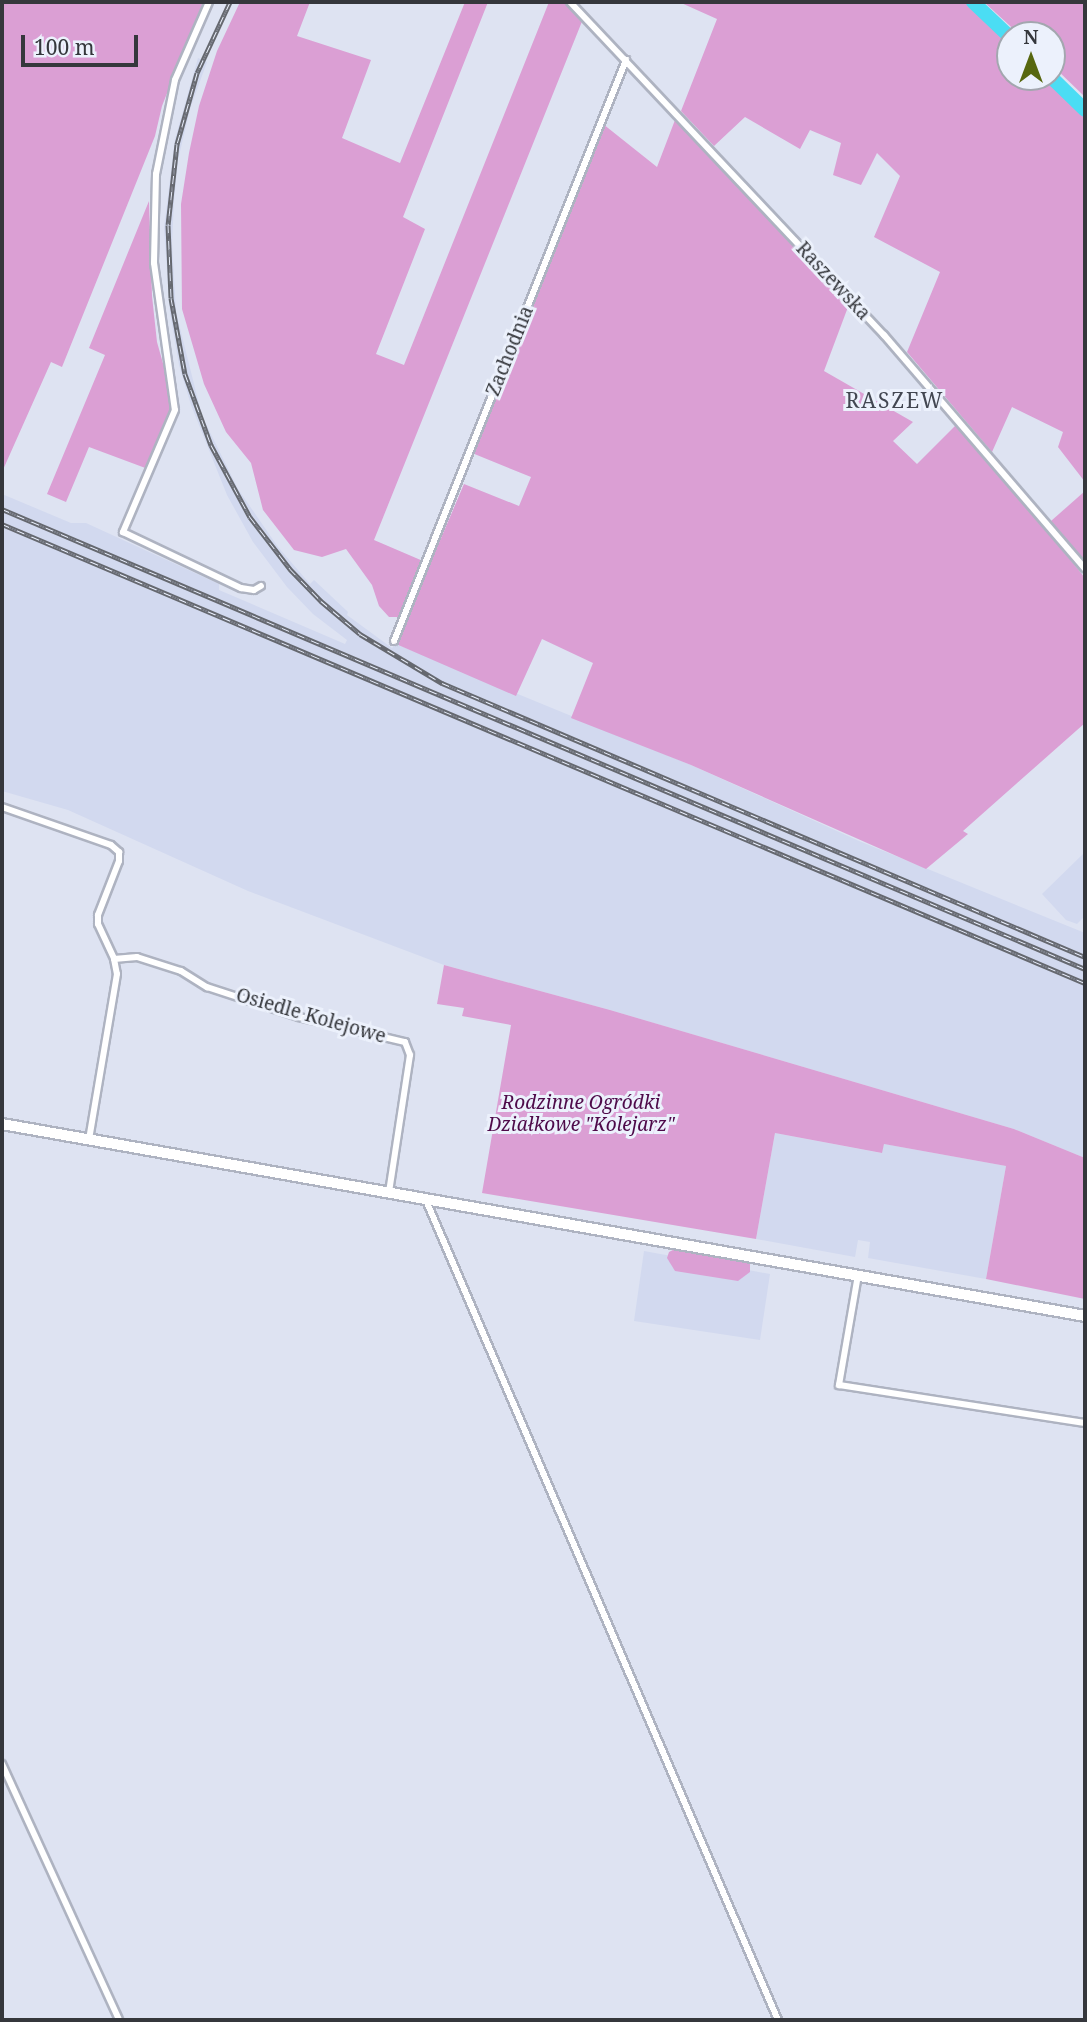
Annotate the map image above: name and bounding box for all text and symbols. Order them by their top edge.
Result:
scale bar [24,21,142,65]
north arrow [996,21,1066,91]
text: N [1024,24,1038,50]
text: 100 m [34,33,95,61]
street label: Raszewska [791,237,875,325]
street label: Zachodnia [482,303,538,399]
district label: RASZEW [846,387,944,413]
street label: Osiedle Kolejowe [233,984,389,1048]
park label: Rodzinne Ogródki Działkowe "Kolejarz" [487,1092,675,1136]

